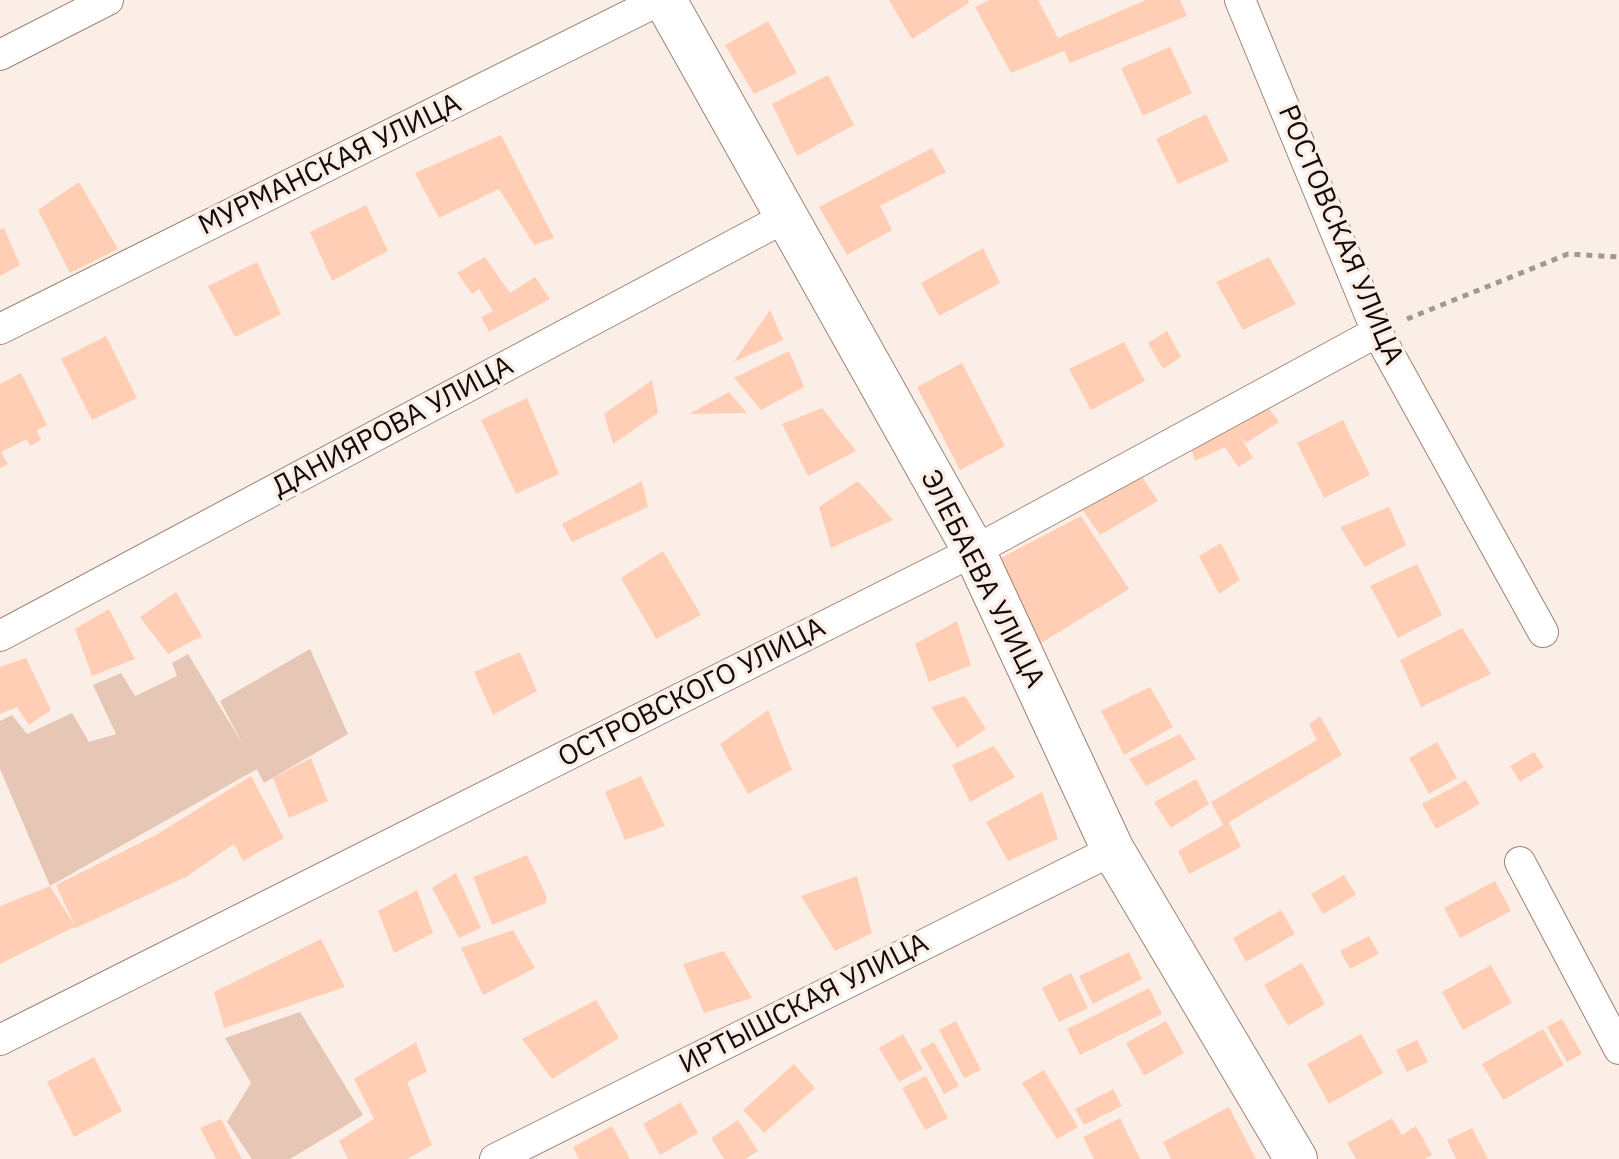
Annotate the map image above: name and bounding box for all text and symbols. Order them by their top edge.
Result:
street label: МУРМАНСКАЯ УЛИЦА [193,87,467,243]
street label: РОСТОВСКАЯ УЛИЦА [1270,100,1410,370]
street label: ДАНИЯРОВА УЛИЦА [267,349,519,505]
street label: ЭЛЕБАЕВА УЛИЦА [913,465,1051,693]
street label: ОСТРОВСКОГО УЛИЦА [553,611,831,775]
street label: ИРТЫШСКАЯ УЛИЦА [674,927,934,1081]

